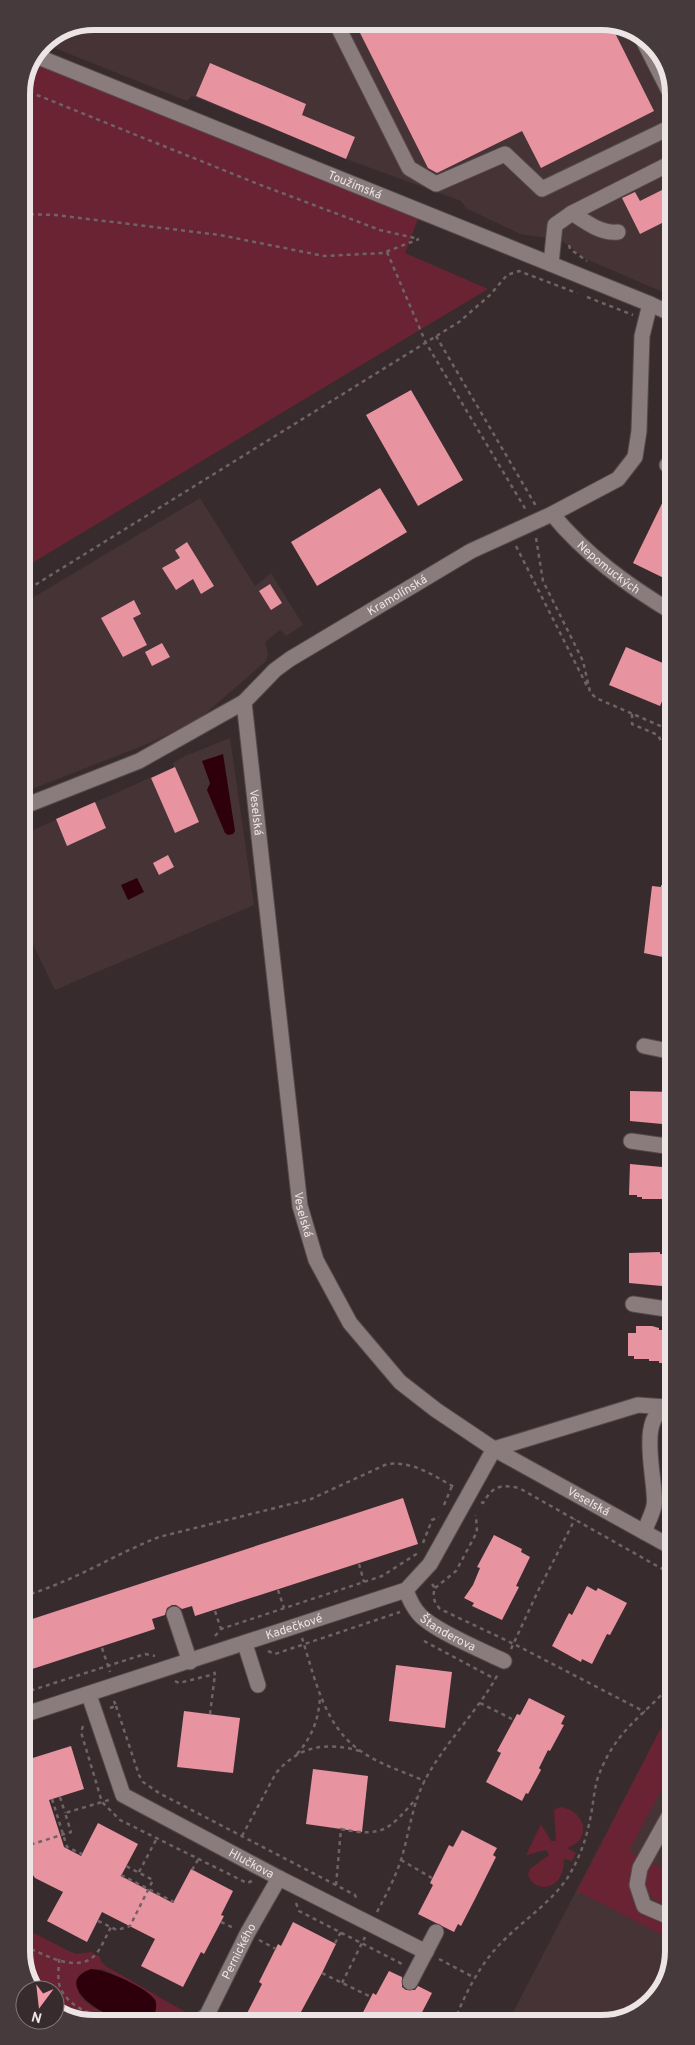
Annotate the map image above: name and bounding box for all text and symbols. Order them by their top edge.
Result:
street label: Toužimská [325,168,384,204]
street label: Nepomuckých [573,538,643,598]
street label: Kramolínská [365,572,431,620]
street label: Veselská [245,788,266,836]
street label: Veselská [289,1191,316,1239]
street label: Veselská [564,1484,612,1520]
street label: Kadečkové [264,1611,325,1644]
street label: Štanderova [416,1611,478,1656]
street label: Hlučkova [225,1846,276,1883]
street label: Pernického [219,1921,261,1982]
north arrow [15,1980,65,2030]
text: N [30,2007,44,2026]

